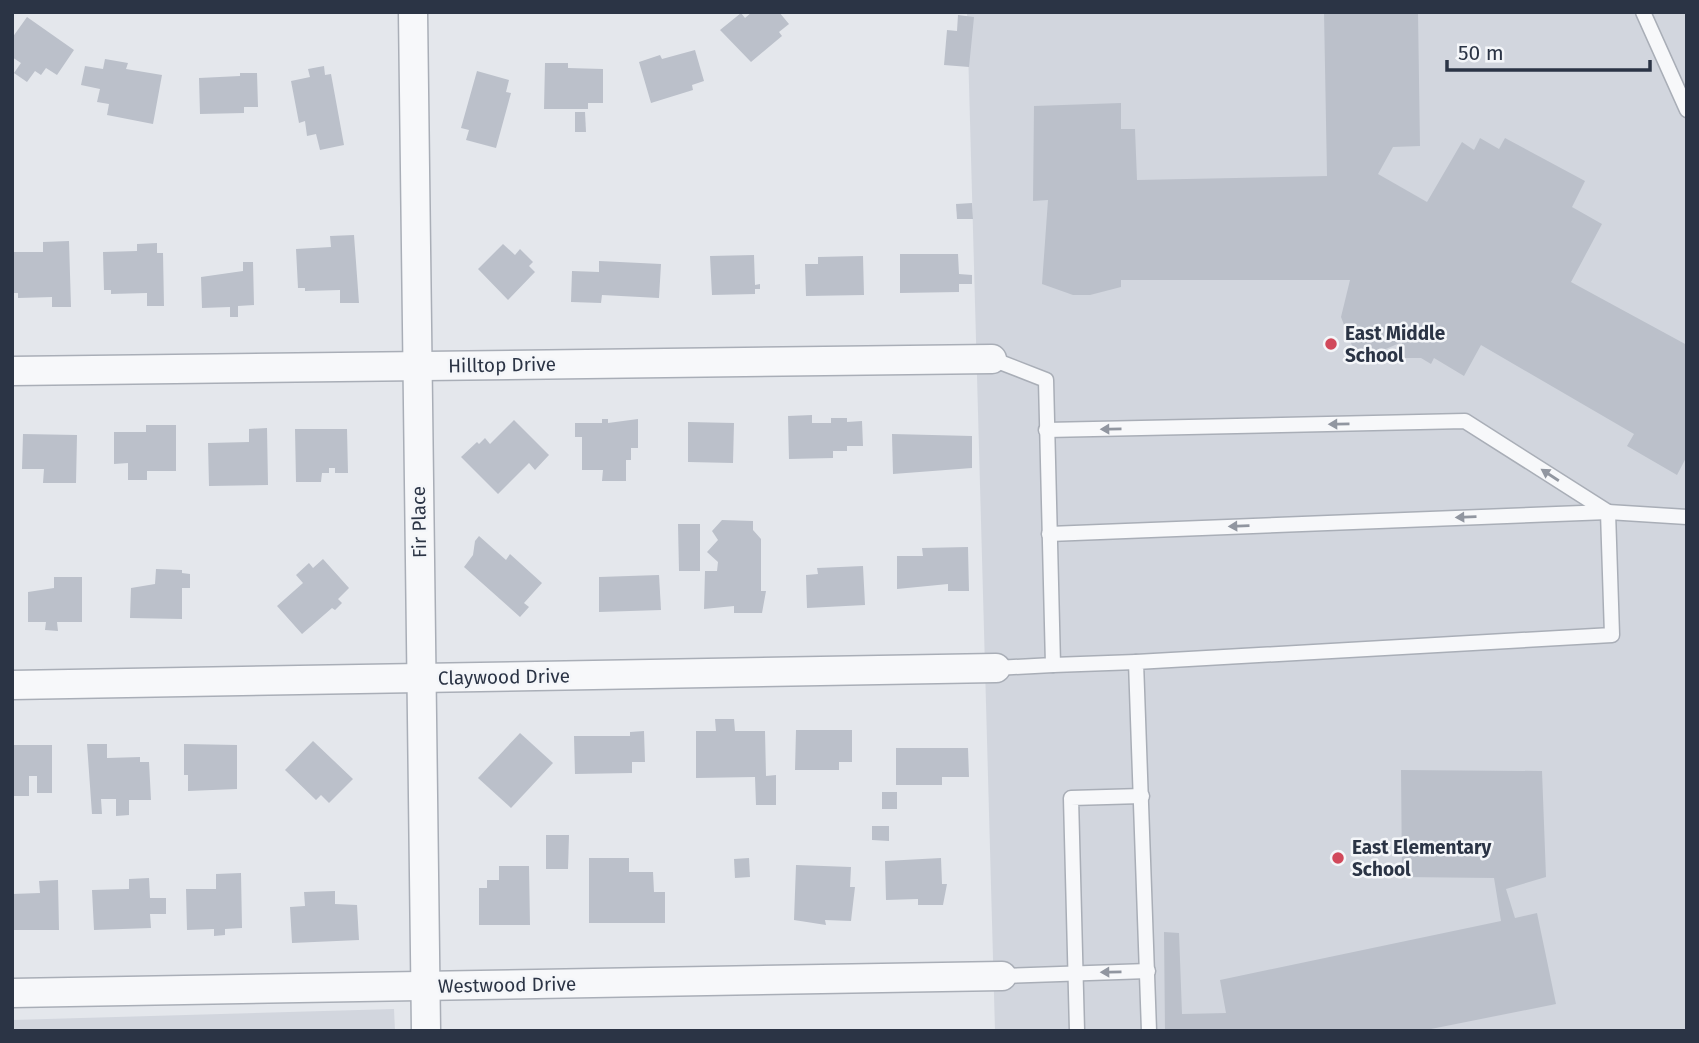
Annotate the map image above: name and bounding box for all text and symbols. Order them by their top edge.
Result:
scale bar [1447,28,1650,72]
text: 50 m [1458,40,1504,66]
place label: East Middle School [1345,322,1445,367]
marker: East Middle School [1323,336,1339,352]
street label: Hilltop Drive [448,353,556,377]
one-way arrow [1327,418,1349,429]
one-way arrow [1100,423,1122,434]
one-way arrow [1541,468,1560,481]
street label: Fir Place [407,486,431,558]
one-way arrow [1455,512,1477,523]
one-way arrow [1228,521,1250,532]
street label: Claywood Drive [438,664,570,690]
place label: East Elementary School [1352,836,1492,881]
marker: East Elementary School [1330,850,1346,866]
one-way arrow [1100,966,1122,977]
street label: Westwood Drive [438,972,576,998]

